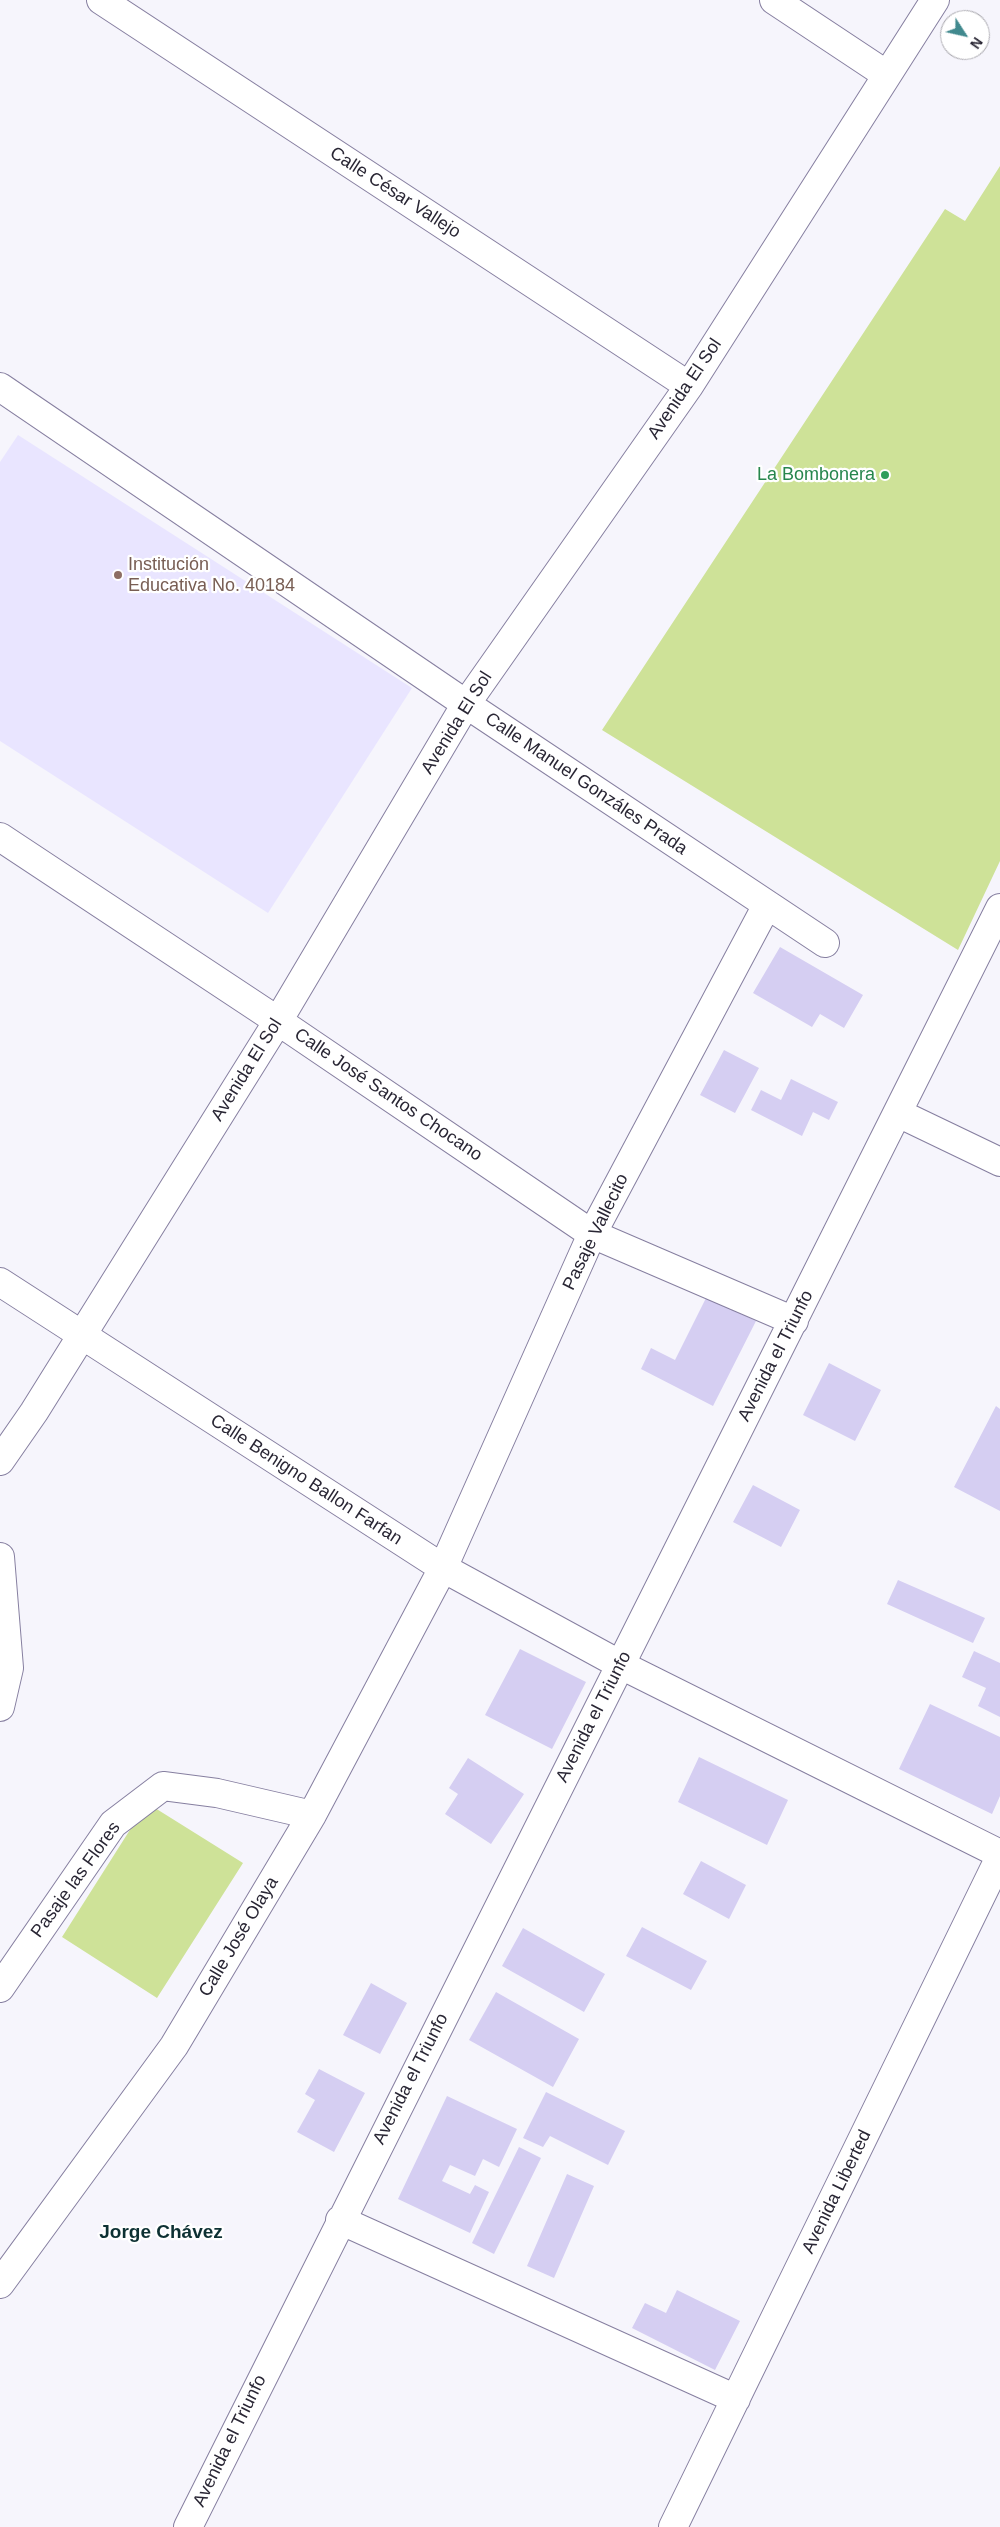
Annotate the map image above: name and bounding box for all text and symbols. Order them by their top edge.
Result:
north arrow [940,10,990,60]
text: N [967,34,986,52]
street label: Calle César Vallejo [325,143,465,243]
street label: Avenida El Sol [643,335,727,443]
place label: La Bombonera [757,464,875,486]
marker: La Bombonera [879,469,891,481]
place label: Institución Educativa No. 40184 [128,554,295,596]
marker: Institución Educativa No. 40184 [112,569,124,581]
street label: Avenida El Sol [417,668,497,778]
street label: Calle Manuel Gonzáles Prada [481,708,691,860]
street label: Avenida El Sol [207,1015,287,1125]
street label: Calle José Santos Chocano [290,1024,486,1166]
street label: Pasaje Vallecito [559,1170,633,1294]
street label: Avenida el Triunfo [734,1287,818,1425]
street label: Calle Benigno Ballon Farfan [206,1410,406,1550]
street label: Avenida el Triunfo [552,1648,636,1786]
street label: Pasaje las Flores [27,1818,125,1942]
street label: Calle José Olaya [195,1873,283,2001]
street label: Avenida el Triunfo [369,2010,453,2148]
street label: Avenida Liberted [798,2127,876,2257]
district label: Jorge Chávez [99,2222,223,2244]
street label: Avenida el Triunfo [189,2372,271,2510]

